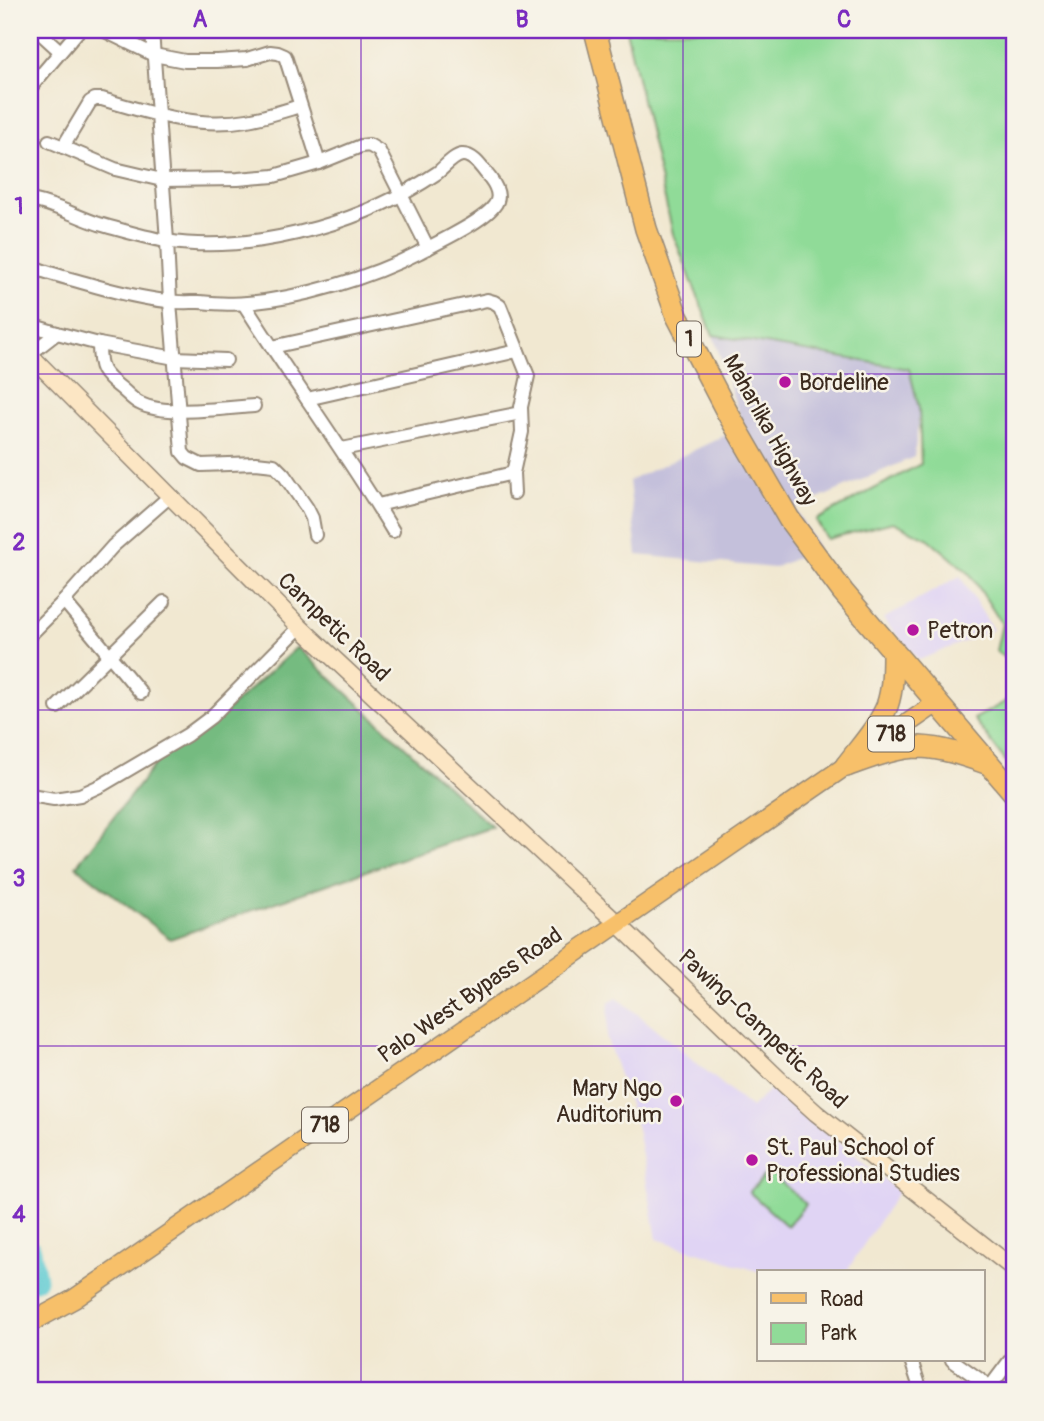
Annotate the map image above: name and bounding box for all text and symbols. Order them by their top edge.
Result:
text: A [193,5,208,34]
text: B [515,5,529,34]
text: C [837,5,851,34]
text: 1 [15,192,24,221]
road number: 1 [677,322,701,356]
street label: Maharlika Highway [716,349,824,511]
place label: Bordeline [799,368,889,397]
marker: Bordeline [777,374,793,390]
text: 2 [13,528,26,557]
street label: Campetic Road [272,566,396,688]
place label: Petron [927,616,993,645]
marker: Petron [905,622,921,638]
road number: 718 [868,716,914,752]
text: 3 [13,864,25,893]
street label: Palo West Bypass Road [372,920,568,1070]
street label: Pawing-Campetic Road [672,943,854,1115]
place label: Mary Ngo Auditorium [556,1074,662,1129]
marker: Mary Ngo Auditorium [668,1093,684,1109]
road number: 718 [302,1108,348,1142]
place label: St. Paul School of Professional Studies [766,1133,960,1188]
marker: St. Paul School of Professional Studies [744,1152,760,1168]
text: 4 [12,1200,26,1229]
legend [757,1270,984,1362]
text: Road [820,1286,864,1313]
text: Park [820,1320,857,1347]

